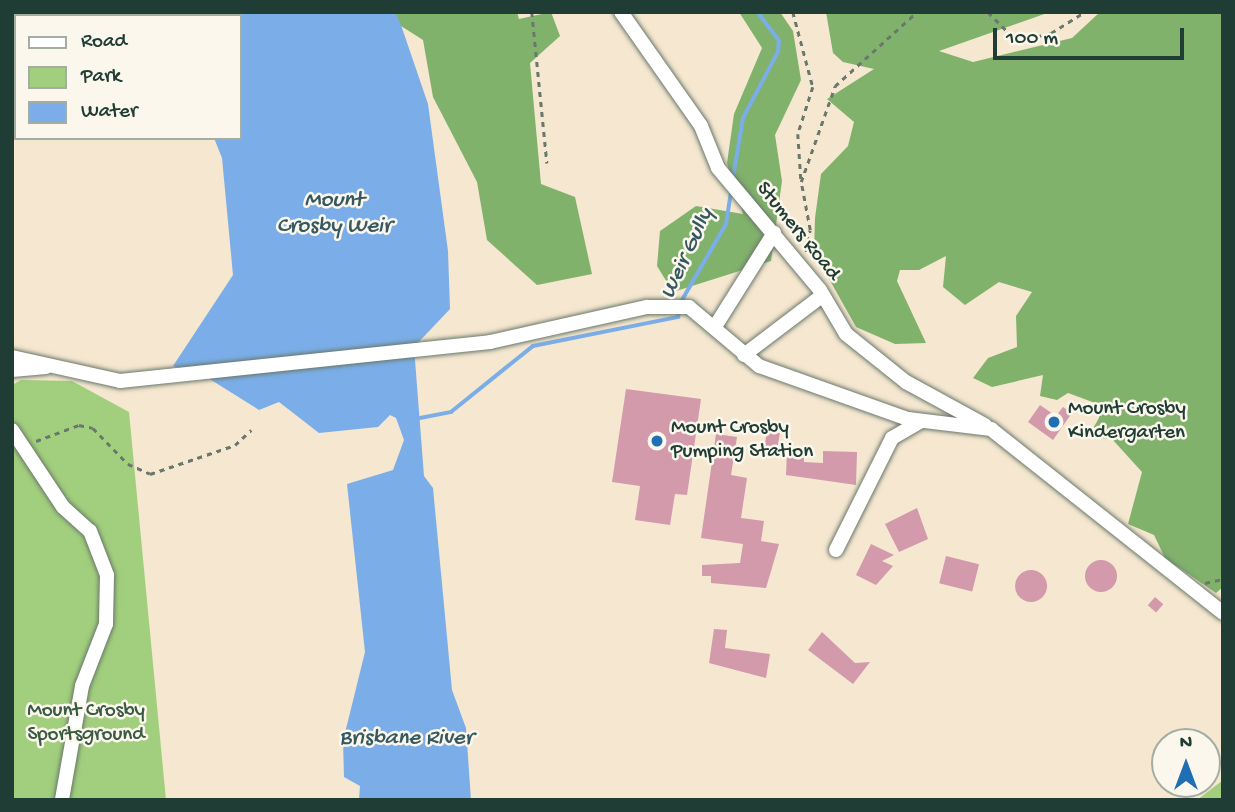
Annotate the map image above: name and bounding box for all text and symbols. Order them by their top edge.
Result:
legend [14,14,242,140]
scale bar [997,14,1188,58]
text: 100 m [1006,27,1058,52]
text: Road [81,30,127,55]
text: Park [81,65,121,90]
text: Water [81,100,137,125]
street label: Stumers Road [749,177,845,287]
water label: Mount Crosby Weir [277,187,391,241]
water label: Weir Gully [655,204,721,304]
place label: Mount Crosby Kindergarten [1068,397,1186,447]
marker: Mount Crosby Kindergarten [1046,414,1062,430]
place label: Mount Crosby Pumping Station [671,416,813,466]
marker: Mount Crosby Pumping Station [649,433,665,449]
park label: Mount Crosby Sportsground [27,699,145,749]
water label: Brisbane River [339,725,473,753]
north arrow [1151,728,1221,798]
text: N [1180,732,1192,755]

